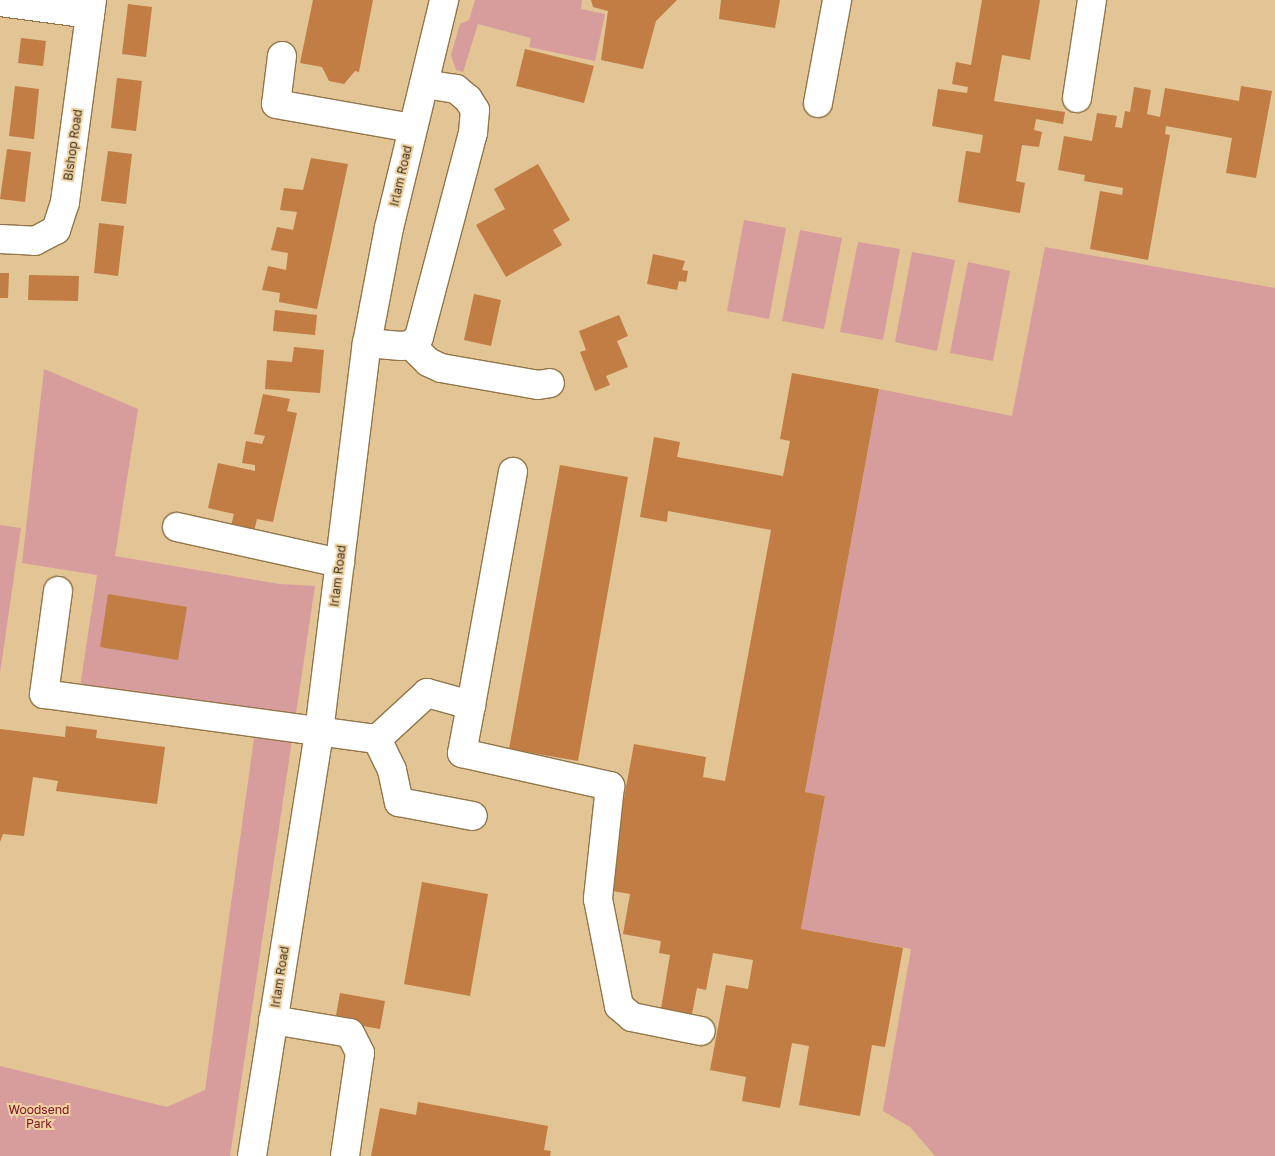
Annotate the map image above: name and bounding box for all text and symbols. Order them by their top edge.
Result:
street label: Bishop Road [61,108,85,182]
street label: Irlam Road [387,144,415,208]
street label: Irlam Road [327,544,349,608]
street label: Irlam Road [268,945,292,1009]
park label: Woodsend Park [9,1103,69,1131]

